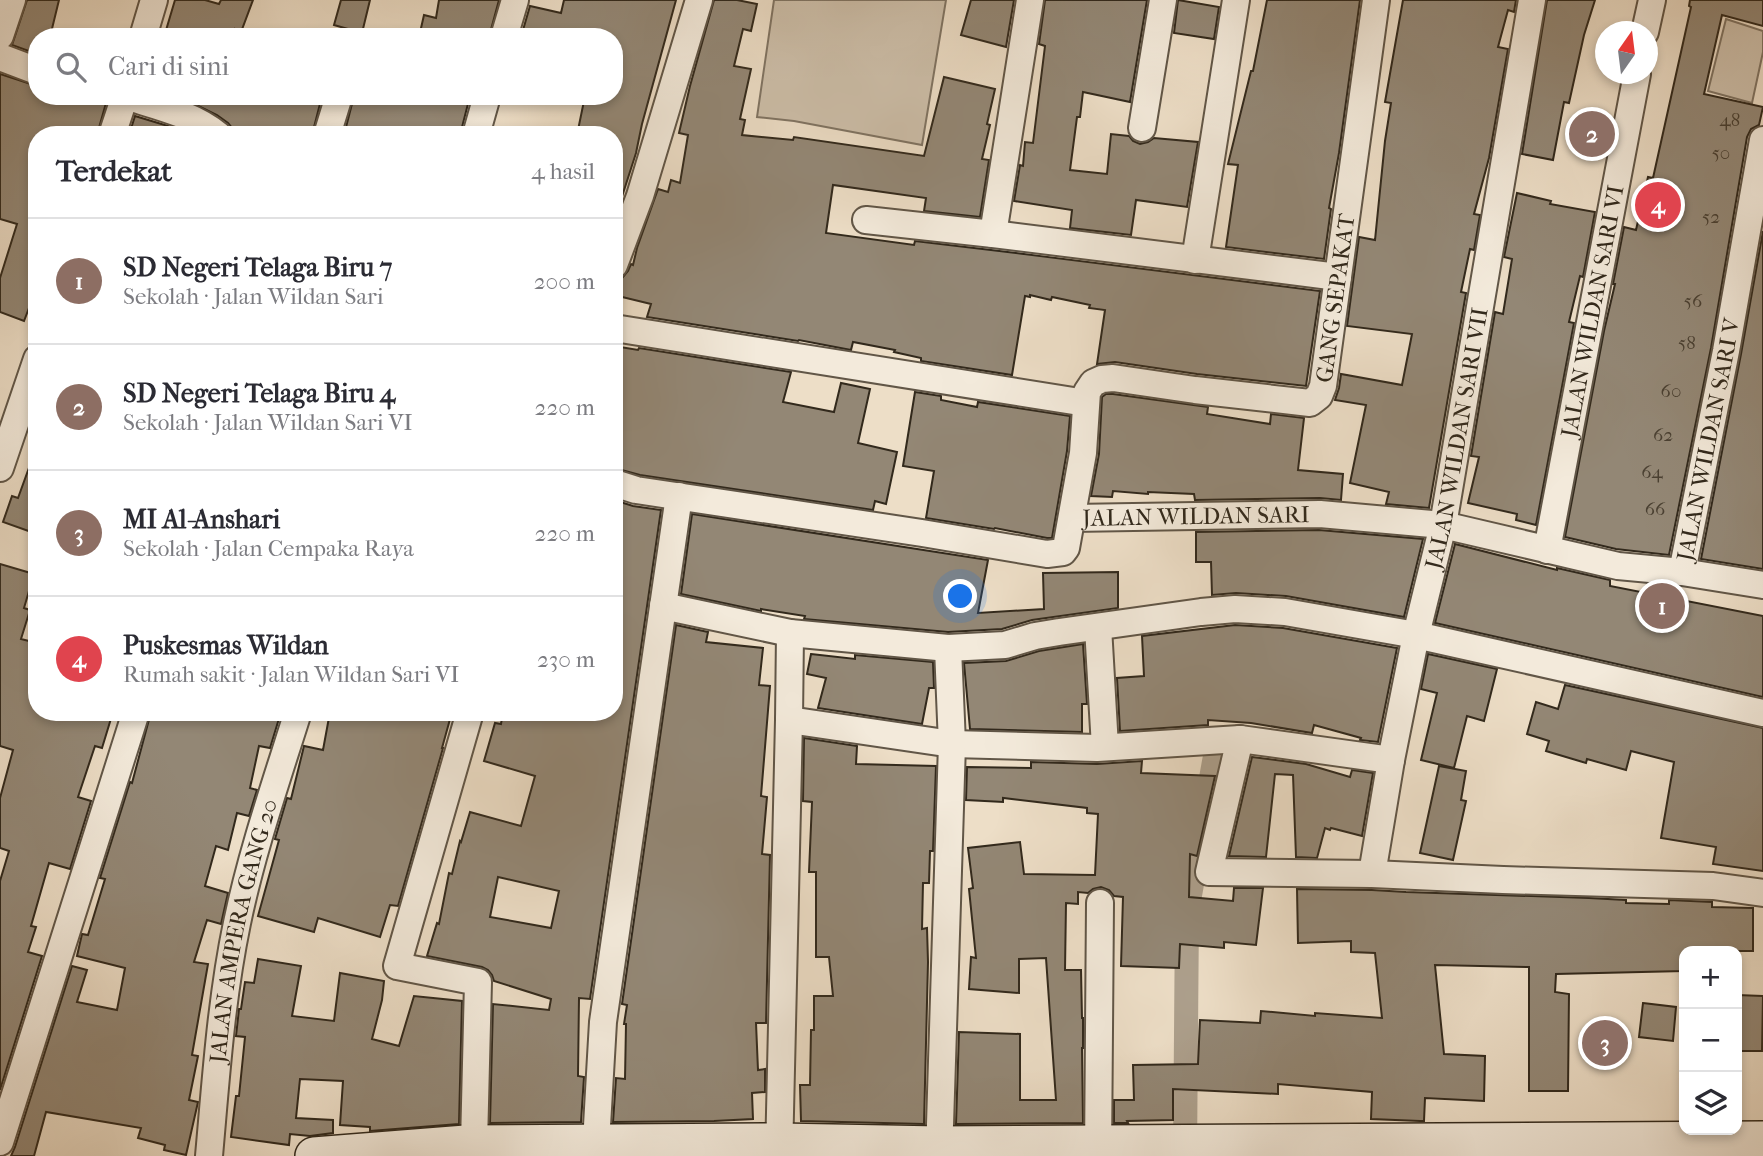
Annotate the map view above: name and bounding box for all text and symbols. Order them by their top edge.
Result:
north arrow [1595,21,1658,84]
search box [28,28,623,105]
icon: search [52,48,90,86]
text: Cari di sini [108,51,229,82]
pin: 2 [1569,108,1615,160]
house number: 48 [1720,109,1740,131]
house number: 50 [1712,142,1730,164]
text: Terdekat [56,154,172,189]
text: 4 hasil [531,158,595,185]
pin: 4 [1635,179,1681,231]
street label: JALAN WILDAN SARI VI [1555,183,1630,442]
house number: 52 [1702,206,1720,228]
street label: GANG SEPAKAT [1311,212,1361,384]
text: SD Negeri Telaga Biru 7 [123,252,392,283]
text: 1 [75,268,83,295]
text: 200 m [534,268,595,295]
text: Sekolah · Jalan Wildan Sari [123,283,384,310]
house number: 56 [1684,290,1703,312]
street label: JALAN WILDAN SARI VII [1419,306,1494,574]
street label: JALAN WILDAN SARI V [1671,315,1746,565]
house number: 58 [1678,332,1696,354]
text: SD Negeri Telaga Biru 4 [123,378,395,409]
house number: 60 [1661,380,1681,402]
text: 2 [73,394,85,421]
text: 220 m [535,394,595,421]
text: Sekolah · Jalan Wildan Sari VI [123,409,413,436]
house number: 62 [1653,424,1673,446]
house number: 64 [1641,461,1663,483]
house number: 66 [1645,498,1666,520]
street label: JALAN WILDAN SARI [1080,501,1310,532]
text: MI Al-Anshari [123,504,280,535]
text: 3 [74,520,84,547]
text: 220 m [535,520,595,547]
text: Sekolah · Jalan Cempaka Raya [123,535,414,562]
your location [943,579,977,613]
pin: 1 [1639,580,1685,632]
text: Puskesmas Wildan [123,630,329,661]
text: 4 [72,646,86,673]
text: 230 m [537,646,595,673]
text: Rumah sakit · Jalan Wildan Sari VI [123,661,459,688]
street label: JALAN AMPERA GANG 20 [204,796,284,1066]
map controls [1679,946,1742,1135]
button: + [1679,946,1742,1009]
button: − [1679,1009,1742,1072]
pin: 3 [1582,1017,1628,1069]
button: layers [1679,1072,1742,1135]

